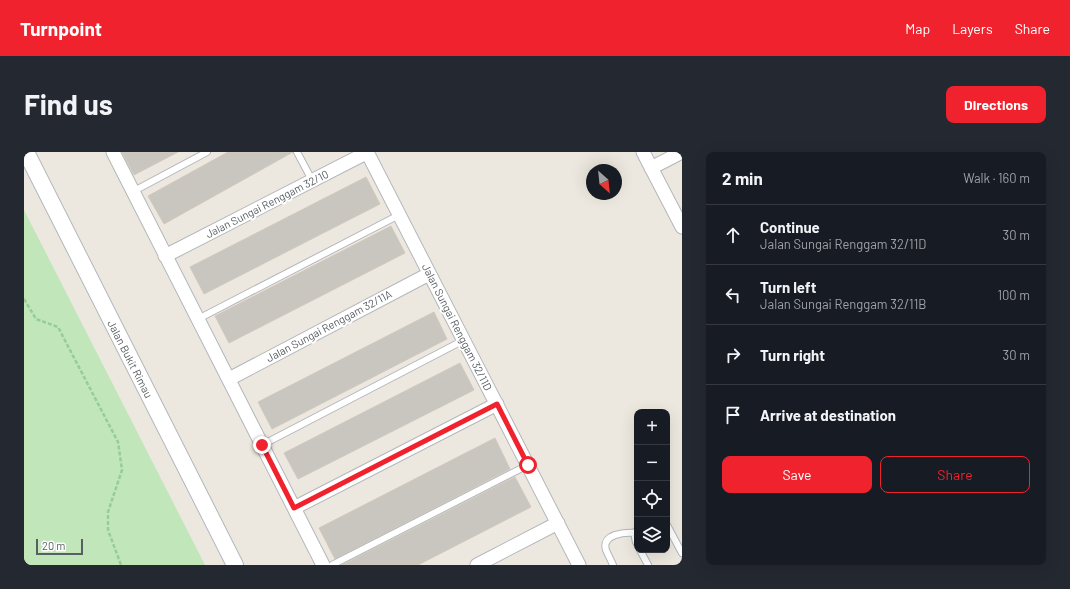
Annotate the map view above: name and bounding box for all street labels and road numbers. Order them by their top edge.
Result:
street label: Jalan Sungai Renggam 32/10 [203,167,330,240]
street label: Jalan Sungai Renggam 32/11D [420,261,495,393]
street label: Jalan Sungai Renggam 32/11A [264,287,394,364]
street label: Jalan Bukit Rimau [105,318,156,400]

